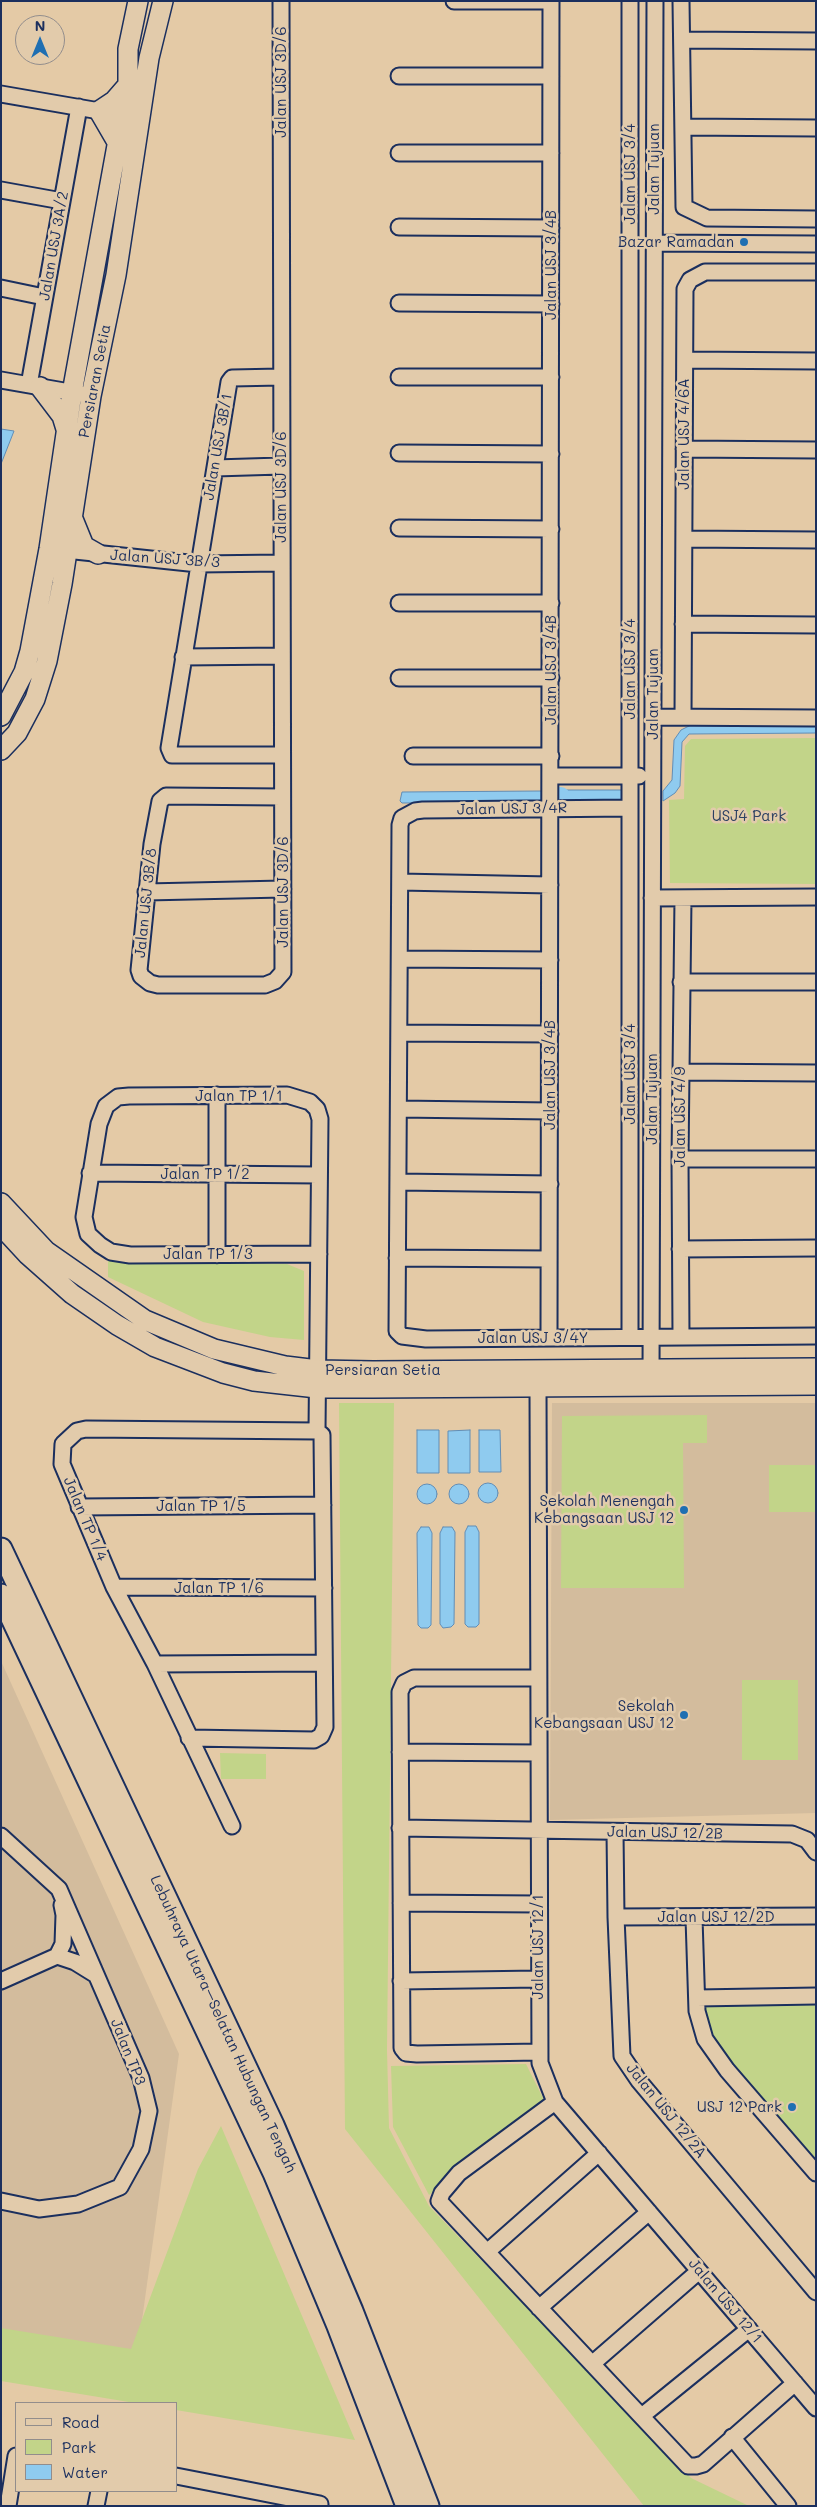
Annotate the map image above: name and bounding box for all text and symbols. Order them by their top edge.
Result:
north arrow [15,15,65,65]
text: N [35,16,45,35]
street label: Jalan USJ 3D/6 [272,26,290,138]
street label: Jalan Tujuan [645,123,663,215]
street label: Jalan USJ 3/4 [621,124,639,224]
street label: Jalan USJ 3A/2 [36,190,72,302]
street label: Jalan USJ 3/4B [542,210,560,320]
place label: Bazar Ramadan [618,233,734,251]
marker: Bazar Ramadan [738,236,750,248]
street label: Persiaran Setia [75,323,115,439]
street label: Jalan USJ 4/6A [675,378,693,490]
street label: Jalan USJ 3B/1 [200,392,236,502]
street label: Jalan USJ 3D/6 [272,431,290,543]
street label: Jalan USJ 3B/3 [109,546,221,572]
street label: Jalan USJ 3/4B [542,615,560,725]
street label: Jalan USJ 3/4 [621,619,639,719]
street label: Jalan Tujuan [644,648,662,740]
street label: Jalan USJ 3/4R [457,799,567,819]
park label: USJ4 Park [712,807,786,825]
street label: Jalan USJ 3D/6 [274,836,292,948]
street label: Jalan USJ 3B/8 [131,847,161,959]
street label: Jalan USJ 3/4B [541,1020,559,1130]
street label: Jalan USJ 3/4 [621,1024,639,1124]
street label: Jalan Tujuan [643,1053,661,1145]
street label: Jalan USJ 4/9 [671,1067,689,1167]
street label: Jalan TP 1/1 [195,1087,283,1105]
street label: Jalan TP 1/2 [160,1165,250,1183]
street label: Jalan TP 1/3 [163,1245,253,1263]
street label: Jalan USJ 3/4Y [478,1329,588,1347]
street label: Persiaran Setia [325,1361,441,1379]
street label: Jalan TP 1/4 [59,1474,111,1564]
place label: Sekolah Menengah Kebangsaan USJ 12 [534,1492,674,1527]
street label: Jalan TP 1/5 [156,1497,246,1515]
marker: Sekolah Menengah Kebangsaan USJ 12 [678,1504,690,1516]
street label: Jalan TP 1/6 [174,1579,264,1597]
place label: Sekolah Kebangsaan USJ 12 [534,1697,674,1732]
marker: Sekolah Kebangsaan USJ 12 [678,1709,690,1721]
street label: Jalan USJ 12/2B [607,1823,723,1843]
street label: Lebuhraya Utara–Selatan Hubungan Tengah [146,1873,300,2175]
street label: Jalan USJ 12/1 [529,1895,547,1999]
street label: Jalan USJ 12/2D [658,1908,774,1926]
street label: Jalan TP3 [107,2016,149,2088]
street label: Jalan USJ 12/2A [622,2060,710,2162]
place label: USJ 12 Park [697,2098,782,2116]
marker: USJ 12 Park [786,2101,798,2113]
street label: Jalan USJ 12/1 [684,2255,766,2347]
legend [15,2402,178,2492]
text: Road [62,2412,99,2432]
text: Park [62,2437,96,2457]
text: Water [62,2462,108,2482]

